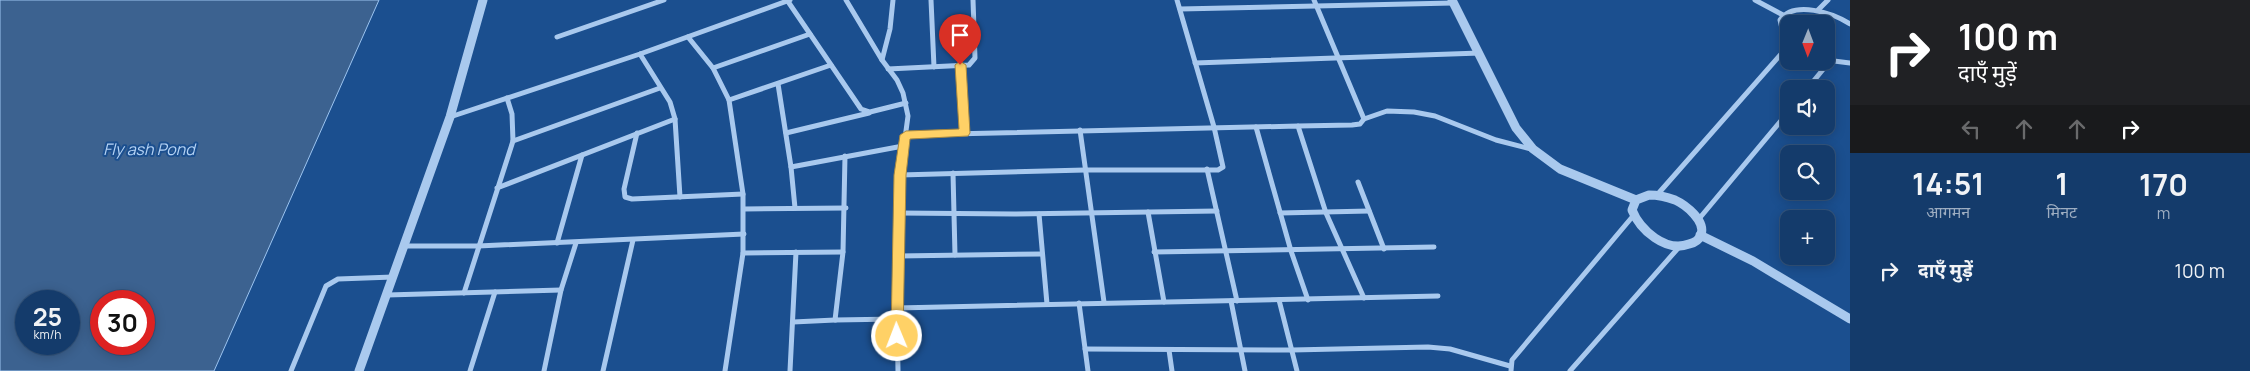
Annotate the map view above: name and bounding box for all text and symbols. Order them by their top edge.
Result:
text: 100 m [1958,13,2058,61]
pin [939,14,981,65]
north arrow [1780,15,1835,70]
map controls [1780,15,1835,265]
icon: right [1875,20,1940,85]
icon: arrive [946,21,974,49]
text: दाएँ मुड़ें [1958,58,2017,88]
button: sound [1780,80,1835,135]
icon: left [1957,115,1985,143]
icon: ahead [2010,115,2038,143]
icon: ahead [2063,115,2091,143]
icon: right [2116,115,2144,143]
water label: Fly ash Pond [103,138,197,160]
button: search [1780,145,1835,200]
text: 14:51 [1912,163,1984,204]
text: 1 [2055,163,2068,204]
text: 170 [2139,164,2188,205]
text: आगमन [1926,201,1970,223]
text: मिनट [2046,201,2077,223]
text: m [2157,202,2170,224]
button: + [1780,210,1835,265]
icon: right [1875,257,1903,285]
text: दाएँ मुड़ें [1918,257,1973,283]
text: 100 m [2174,258,2225,284]
speed limit sign: 30 [90,290,155,355]
text: 25 [33,299,62,334]
position arrow [870,309,922,361]
text: km/h [34,326,61,343]

